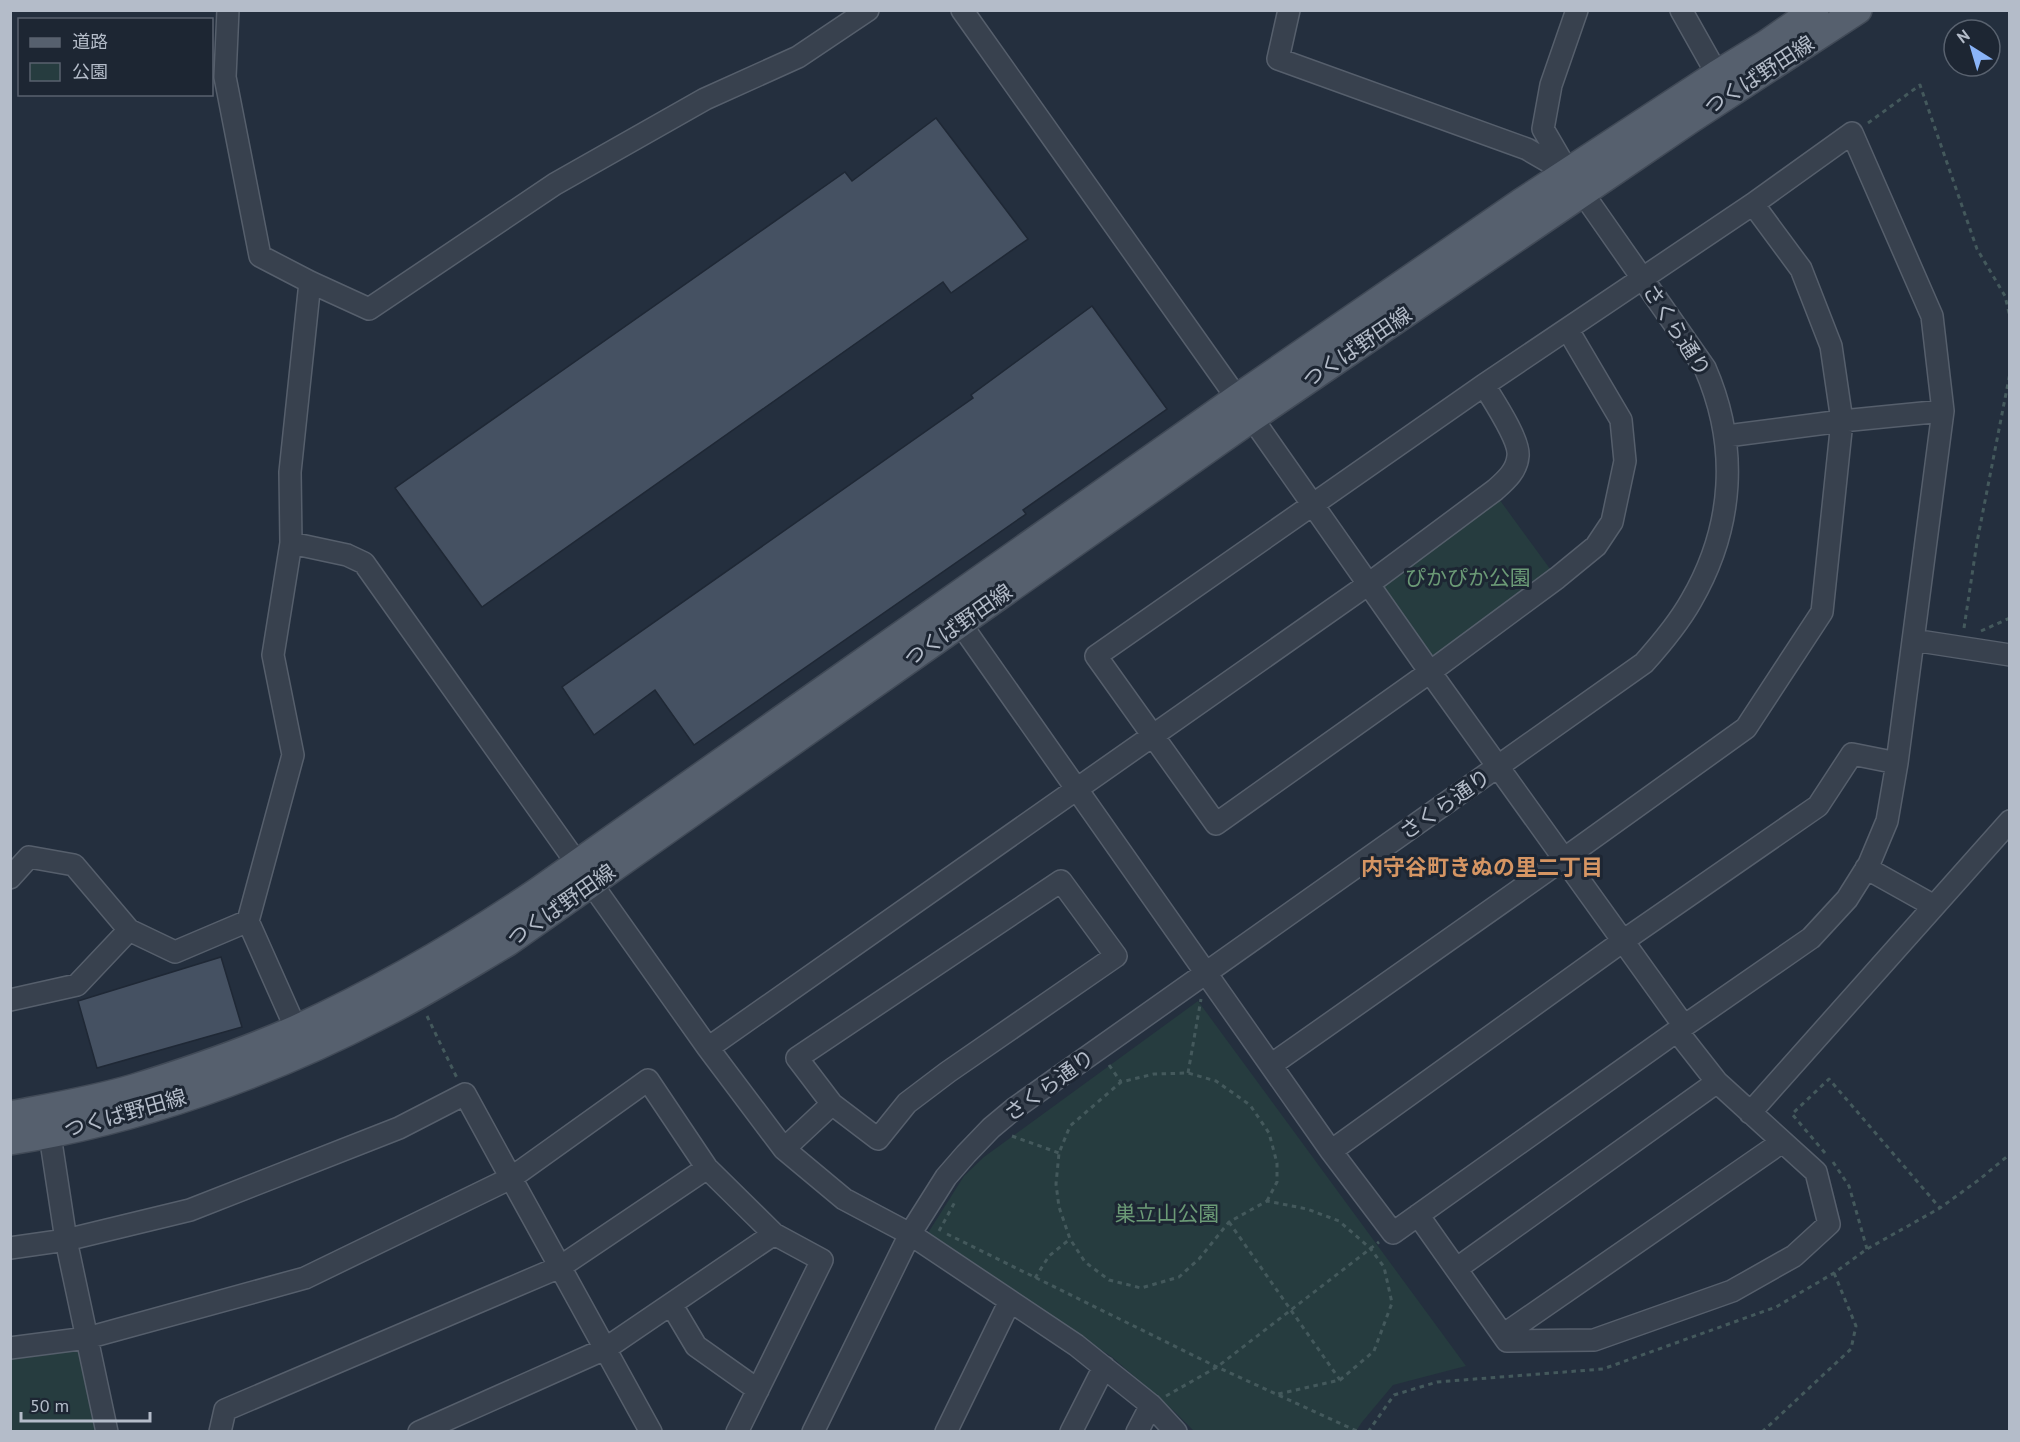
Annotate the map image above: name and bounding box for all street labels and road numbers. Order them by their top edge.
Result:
street label: つくば野田線 [1699,29,1819,121]
street label: さくら通り [1637,279,1717,381]
street label: つくば野田線 [1297,301,1417,393]
street label: つくば野田線 [899,578,1017,672]
street label: さくら通り [1394,763,1496,845]
street label: つくば野田線 [502,858,620,952]
street label: さくら通り [999,1043,1099,1127]
street label: つくば野田線 [61,1083,189,1143]

